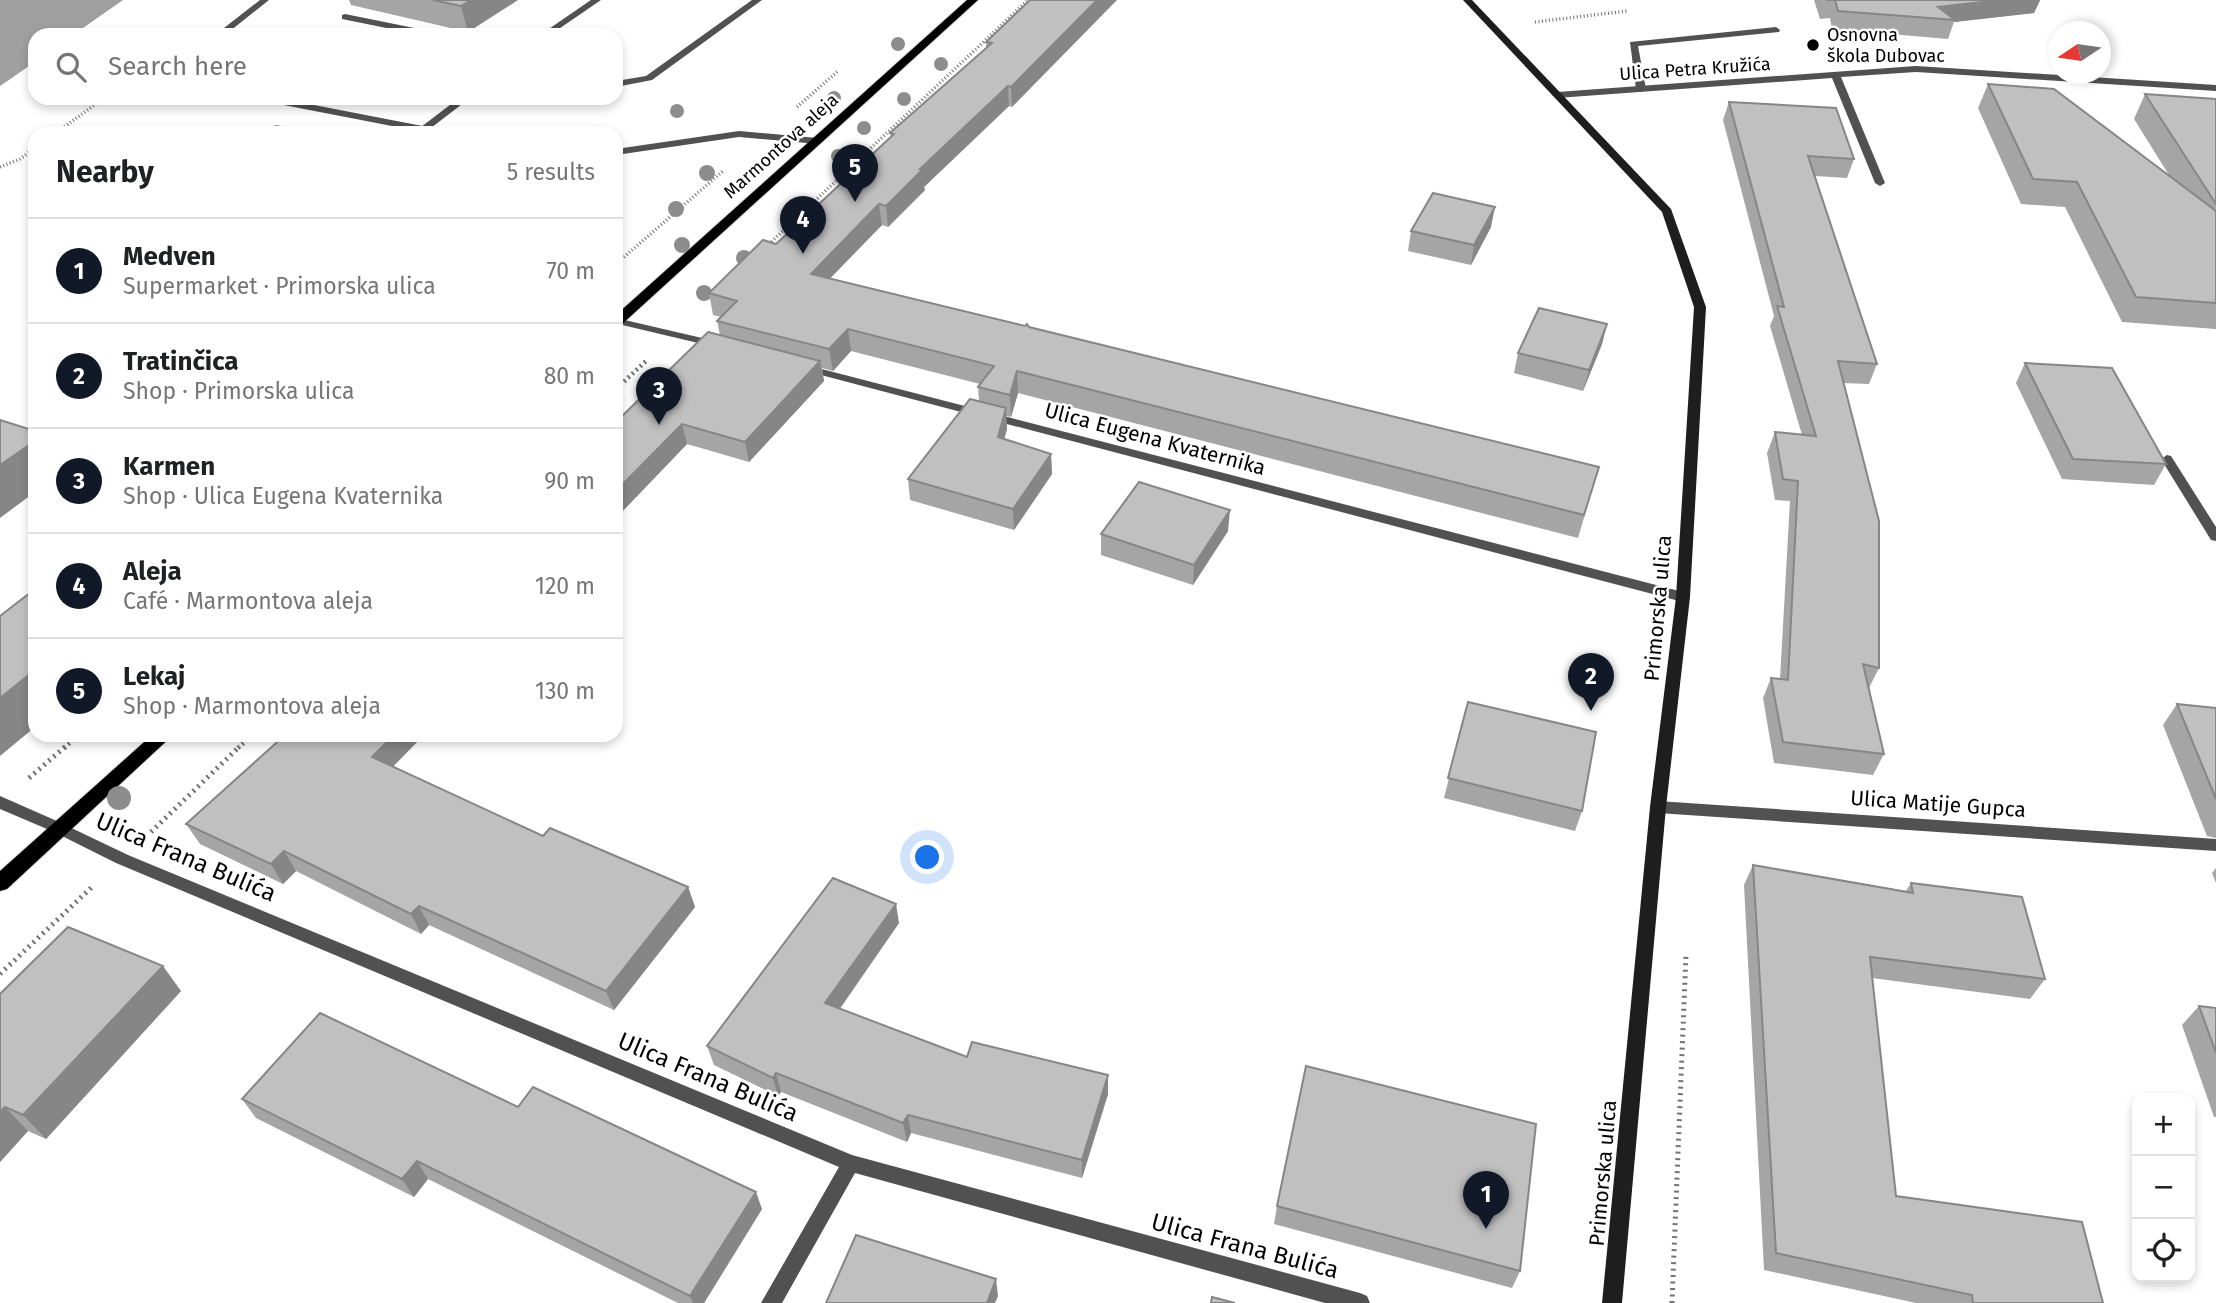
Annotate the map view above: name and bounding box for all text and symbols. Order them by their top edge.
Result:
north arrow [2048,21,2111,84]
place label: Osnovna škola Dubovac [1827,24,1945,67]
search box [28,28,623,105]
marker: Osnovna škola Dubovac [1805,37,1821,53]
icon: search [52,48,90,86]
text: Search here [108,51,247,82]
street label: Ulica Petra Kružića [1619,53,1771,85]
street label: Marmontova aleja [719,89,843,203]
pin: 5 [832,144,878,202]
text: Nearby [56,154,154,190]
text: 5 results [507,158,595,186]
pin: 4 [780,196,826,254]
text: Medven [123,241,216,272]
text: 1 [74,257,84,285]
text: 70 m [546,257,595,285]
text: Supermarket · Primorska ulica [123,272,436,300]
text: Tratinčica [123,346,239,377]
text: 2 [73,362,85,390]
text: 80 m [544,362,595,390]
pin: 3 [636,367,682,425]
text: Shop · Primorska ulica [123,377,354,405]
street label: Ulica Eugena Kvaternika [1042,397,1268,481]
text: Karmen [123,451,215,482]
text: 3 [73,467,85,495]
text: 90 m [544,467,595,495]
text: Shop · Ulica Eugena Kvaternika [123,482,443,510]
street label: Primorska ulica [1639,534,1677,682]
text: Aleja [123,556,182,587]
text: 4 [73,572,86,600]
text: 120 m [535,572,595,600]
text: Café · Marmontova aleja [123,587,373,615]
pin: 2 [1568,653,1614,711]
text: Lekaj [123,661,185,692]
text: 5 [73,677,85,705]
text: 130 m [535,677,595,705]
text: Shop · Marmontova aleja [123,692,381,720]
street label: Ulica Matije Gupca [1849,785,2027,823]
street label: Ulica Frana Bulića [92,806,280,908]
your location [910,840,944,874]
street label: Ulica Frana Bulića [614,1026,802,1128]
map controls [2132,1093,2195,1282]
button: + [2132,1093,2195,1156]
street label: Primorska ulica [1584,1099,1622,1247]
button: − [2132,1156,2195,1219]
pin: 1 [1463,1171,1509,1229]
street label: Ulica Frana Bulića [1148,1208,1342,1284]
button: locate [2132,1219,2195,1282]

